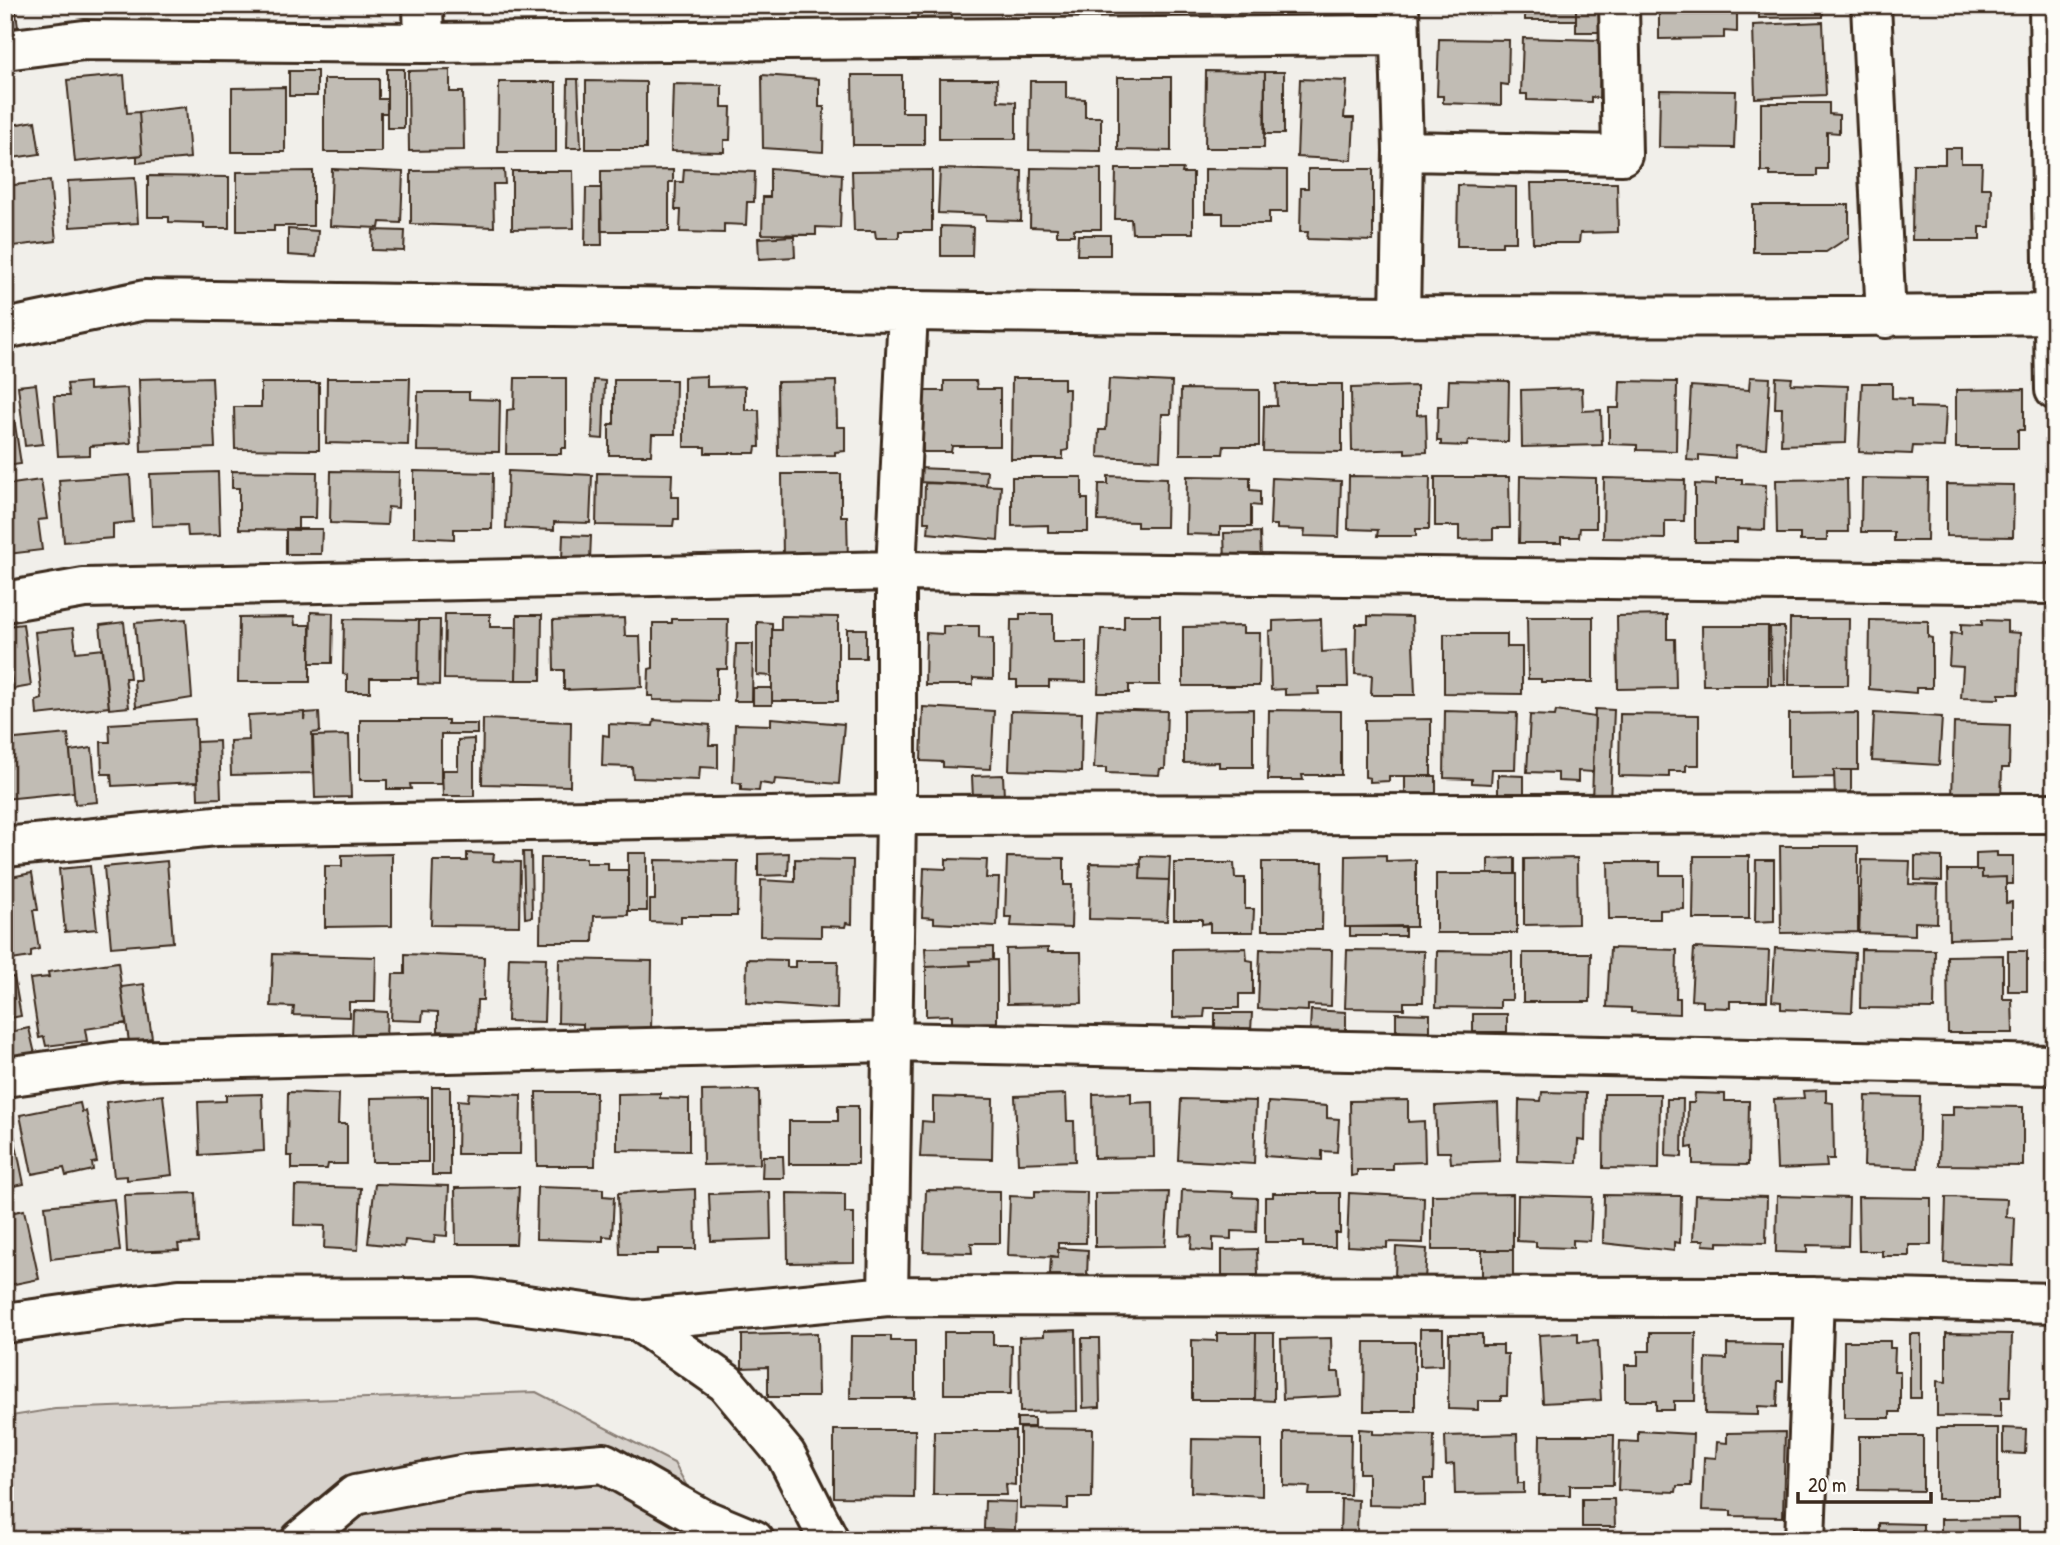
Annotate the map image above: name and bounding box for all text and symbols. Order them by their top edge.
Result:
scale bar [1798,1461,1930,1505]
text: 20 m [1808,1470,1846,1499]

